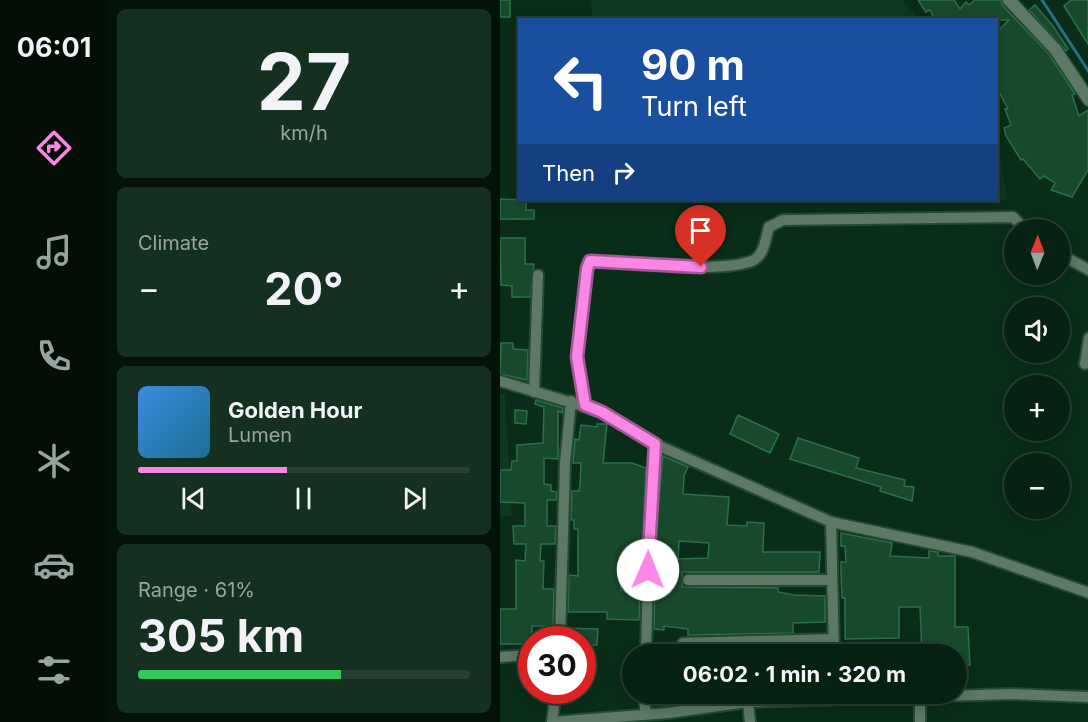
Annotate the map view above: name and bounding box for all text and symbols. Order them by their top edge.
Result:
text: 06:01 [17,31,91,64]
text: 27 [257,34,351,129]
text: 90 m [641,39,745,90]
icon: left [542,42,620,120]
text: Turn left [641,90,747,123]
text: km/h [280,121,328,145]
icon: directions [33,127,75,169]
icon: right [607,156,640,189]
text: Then [542,160,595,186]
pin [675,205,726,267]
icon: arrive [684,214,717,247]
north arrow [1004,219,1070,285]
map controls [1004,219,1070,519]
icon: music [33,231,75,273]
text: Climate [138,231,209,255]
text: 20° [264,261,344,316]
text: − [138,268,160,308]
text: + [448,268,470,308]
button: sound [1004,297,1070,363]
icon: phone [33,335,75,377]
button: + [1004,375,1070,441]
text: Golden Hour [228,397,362,423]
text: Lumen [228,423,292,447]
icon: climate [33,440,75,482]
button: − [1004,453,1070,519]
icon: previous [177,482,210,515]
icon: pause [287,482,320,515]
icon: next [398,482,431,515]
position arrow [616,538,680,602]
icon: car [33,544,75,586]
text: Range · 61% [138,578,255,602]
text: 305 km [138,608,304,663]
speed limit sign: 30 [518,626,596,704]
icon: filters [33,649,75,691]
text: 06:02 · 1 min · 320 m [683,661,906,687]

